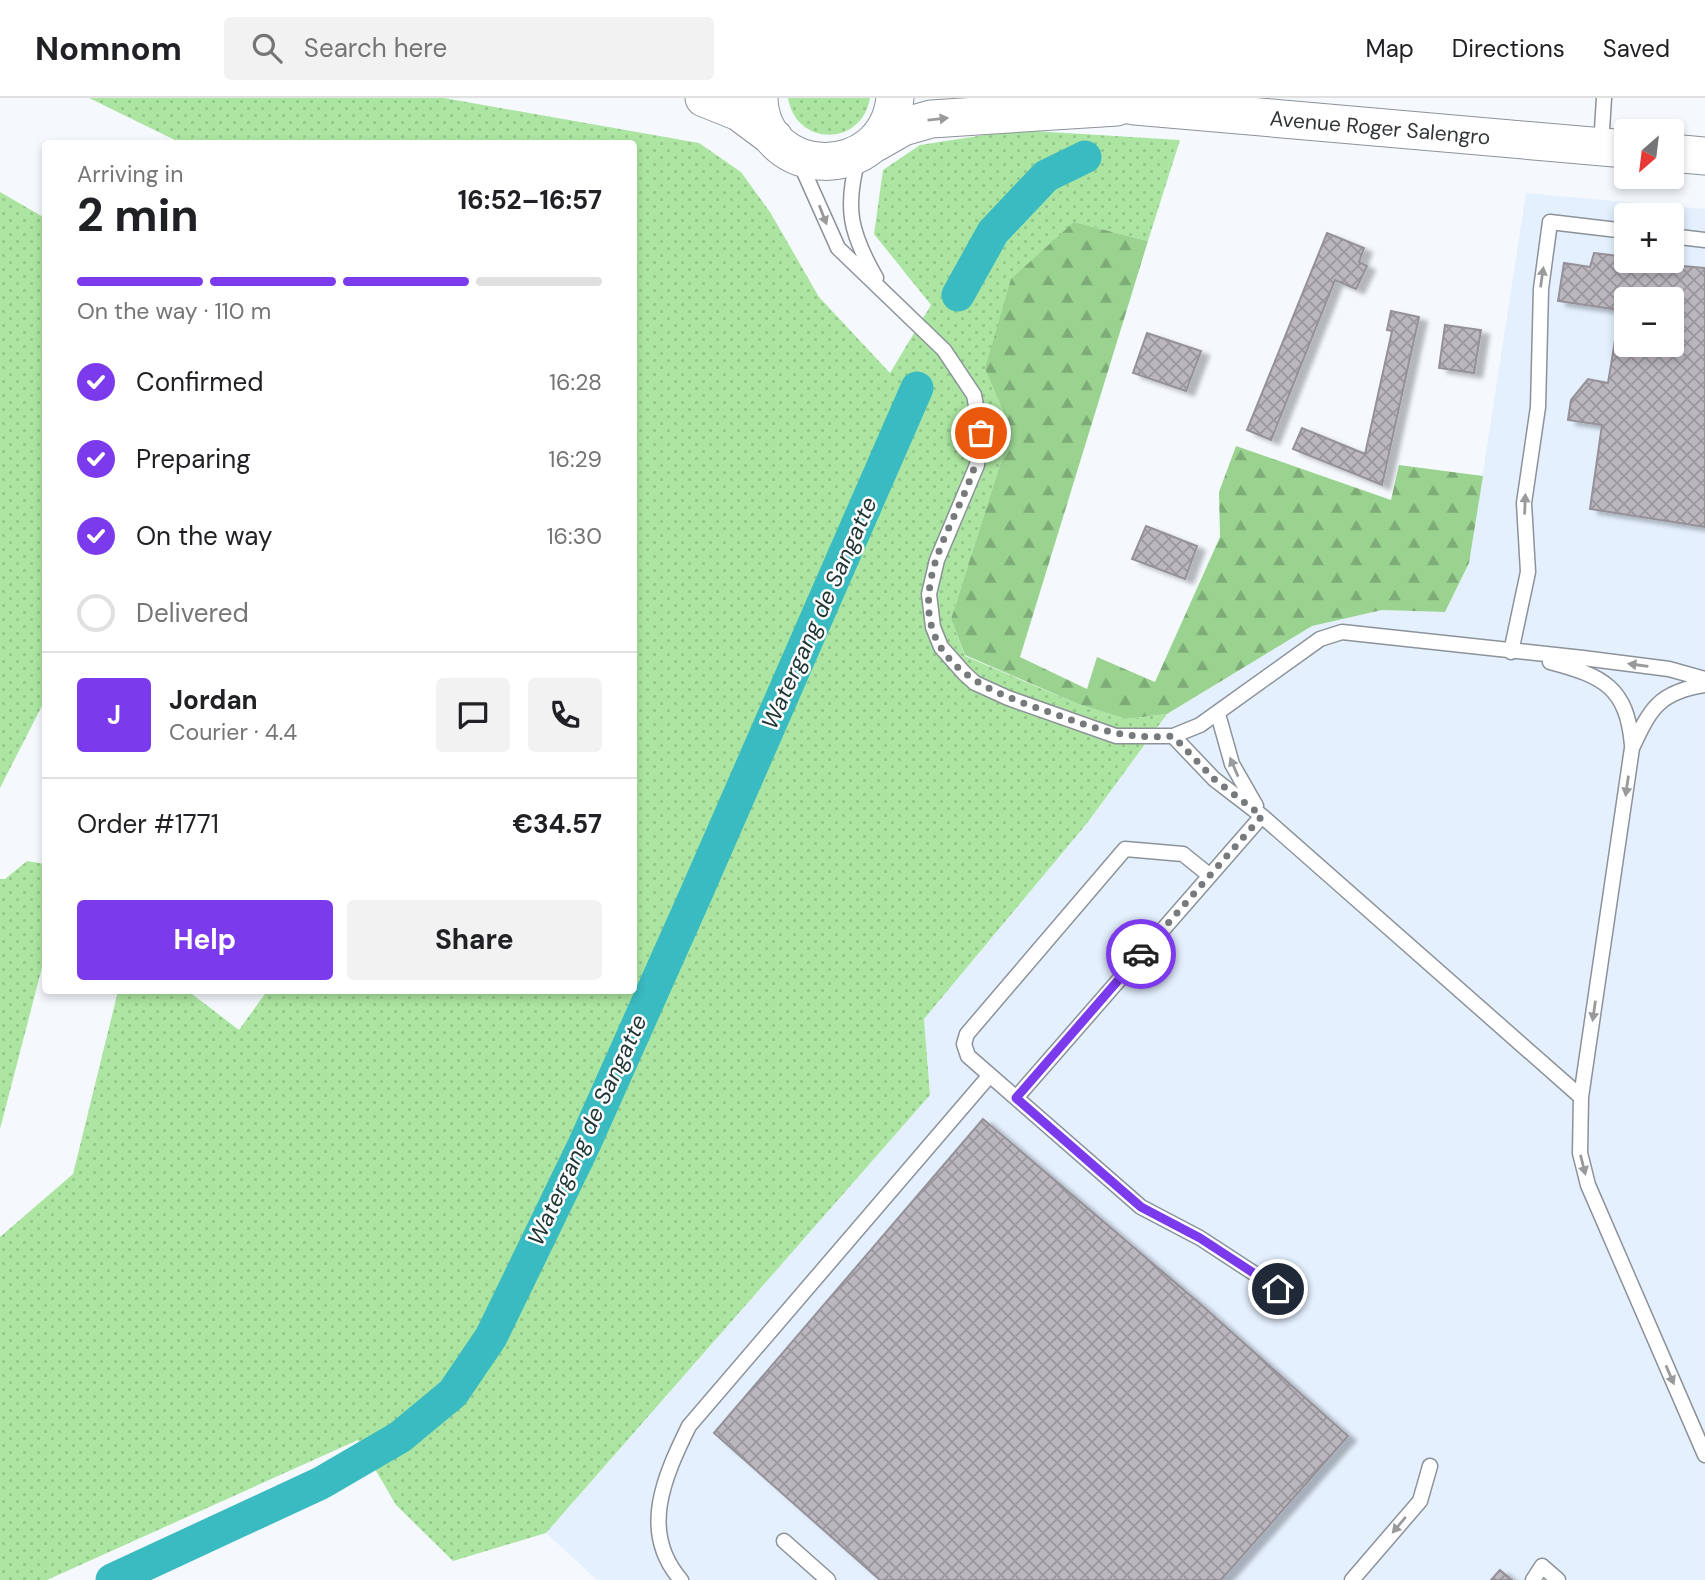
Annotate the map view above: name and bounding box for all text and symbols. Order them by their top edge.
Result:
search box [224,17,714,80]
text: Nomnom [35,27,182,70]
icon: search [248,29,286,67]
text: Search here [304,31,447,65]
text: Map [1366,33,1414,64]
text: Directions [1452,33,1565,64]
text: Saved [1603,33,1670,64]
street label: Avenue Roger Salengro [1269,104,1491,152]
one-way arrow [927,113,949,124]
north arrow [1614,119,1684,189]
map controls [1614,119,1684,357]
text: Arriving in [77,159,183,189]
text: 16:52–16:57 [458,183,602,217]
text: 2 min [77,185,199,245]
button: + [1614,203,1684,273]
one-way arrow [817,204,828,225]
one-way arrow [1537,266,1548,288]
button: − [1614,287,1684,357]
text: On the way · 110 m [77,296,271,326]
icon: check [77,363,115,401]
text: Confirmed [136,365,263,399]
text: 16:28 [549,367,602,397]
pin [951,403,1011,463]
icon: bag [962,414,1000,452]
icon: check [77,440,115,478]
text: Preparing [136,442,251,476]
text: 16:29 [548,444,602,474]
water label: Watergang de Sangatte [754,492,884,734]
one-way arrow [1520,492,1531,514]
icon: check [77,517,115,555]
text: On the way [136,519,272,553]
text: 16:30 [546,521,602,551]
text: Delivered [136,596,249,630]
one-way arrow [1627,660,1649,671]
button: chat [436,678,510,752]
button: phone [528,678,602,752]
text: Jordan [169,683,258,717]
text: J [107,698,121,732]
text: Courier · 4.4 [169,717,297,747]
one-way arrow [1228,757,1239,778]
one-way arrow [1621,775,1632,797]
text: Order #1771 [77,807,219,841]
text: €34.57 [512,807,602,841]
button: Help [77,900,333,980]
button: Share [347,900,602,980]
courier [1106,919,1176,989]
icon: car [1122,935,1160,973]
one-way arrow [1588,1000,1599,1022]
water label: Watergang de Sangatte [520,1010,654,1250]
one-way arrow [1578,1154,1589,1176]
pin [1248,1259,1308,1319]
icon: home [1259,1270,1297,1308]
one-way arrow [1665,1364,1676,1385]
one-way arrow [1392,1516,1407,1533]

